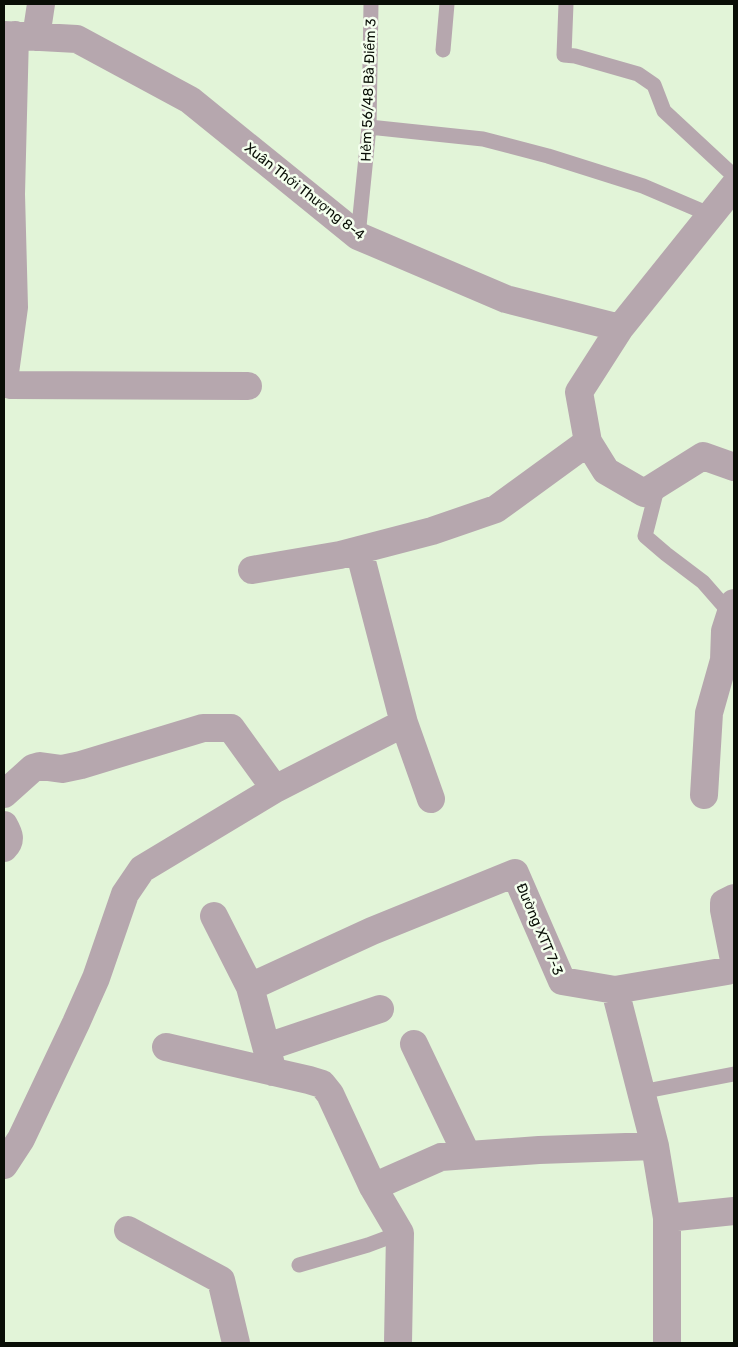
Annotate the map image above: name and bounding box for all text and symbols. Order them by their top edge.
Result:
street label: Hẻm 56/48 Bà Điểm 3 [358,18,379,162]
street label: Xuân Thới Thượng 8-4 [241,139,368,244]
street label: Đường XTT 7-3 [513,881,567,978]

